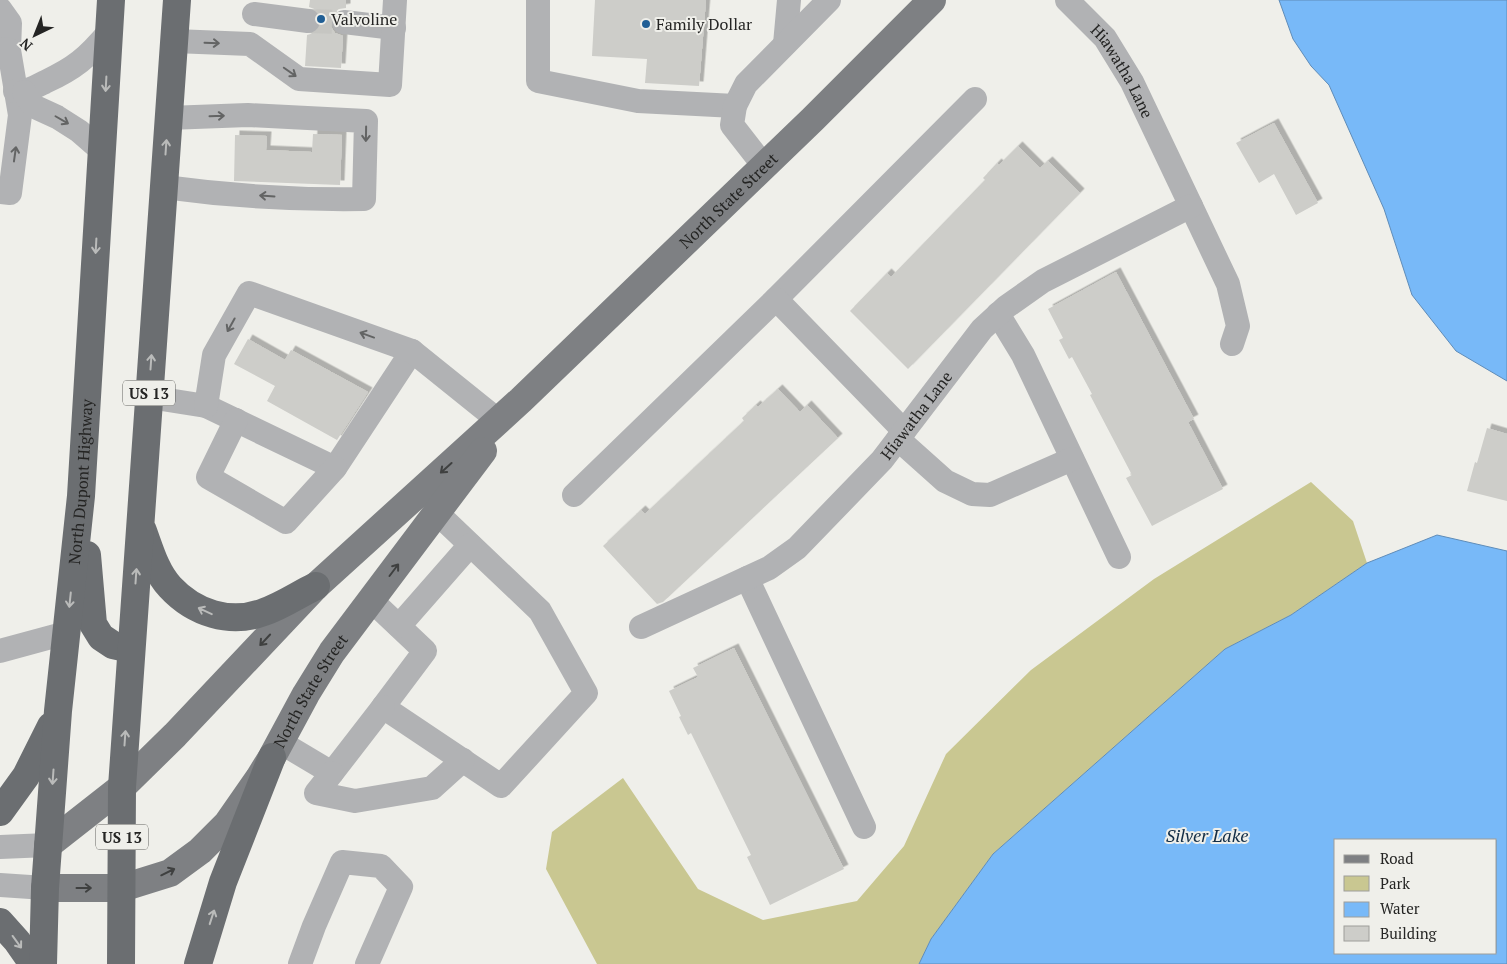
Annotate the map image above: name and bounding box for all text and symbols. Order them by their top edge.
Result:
place label: Valvoline [331,8,397,30]
north arrow [10,10,60,60]
marker: Valvoline [315,13,327,25]
place label: Family Dollar [656,13,753,35]
marker: Family Dollar [640,18,652,30]
street label: Hiawatha Lane [1086,19,1159,122]
text: N [15,34,36,55]
one-way arrow [204,38,220,47]
one-way arrow [283,67,297,77]
one-way arrow [101,75,111,91]
one-way arrow [209,112,225,121]
one-way arrow [54,116,68,126]
one-way arrow [361,126,371,142]
one-way arrow [162,139,171,155]
one-way arrow [10,147,20,163]
street label: North State Street [674,148,783,253]
one-way arrow [259,191,275,201]
one-way arrow [92,238,101,254]
one-way arrow [225,318,235,332]
one-way arrow [359,330,375,339]
one-way arrow [147,354,156,370]
street label: Hiawatha Lane [875,366,957,464]
road number: US 13 [123,380,175,406]
street label: North Dupont Highway [63,397,98,565]
one-way arrow [440,462,453,474]
one-way arrow [389,563,399,577]
one-way arrow [132,568,141,584]
one-way arrow [65,591,75,607]
one-way arrow [198,605,213,615]
street label: North State Street [268,629,353,752]
one-way arrow [259,633,271,646]
one-way arrow [121,730,130,746]
one-way arrow [48,769,57,785]
water label: Silver Lake [1166,823,1248,847]
road number: US 13 [96,824,148,850]
legend [1334,839,1497,954]
text: Road [1380,848,1413,868]
one-way arrow [160,867,175,877]
text: Park [1380,873,1410,893]
one-way arrow [75,883,91,893]
text: Water [1380,898,1420,918]
one-way arrow [208,910,217,926]
text: Building [1380,923,1438,943]
one-way arrow [12,935,23,948]

